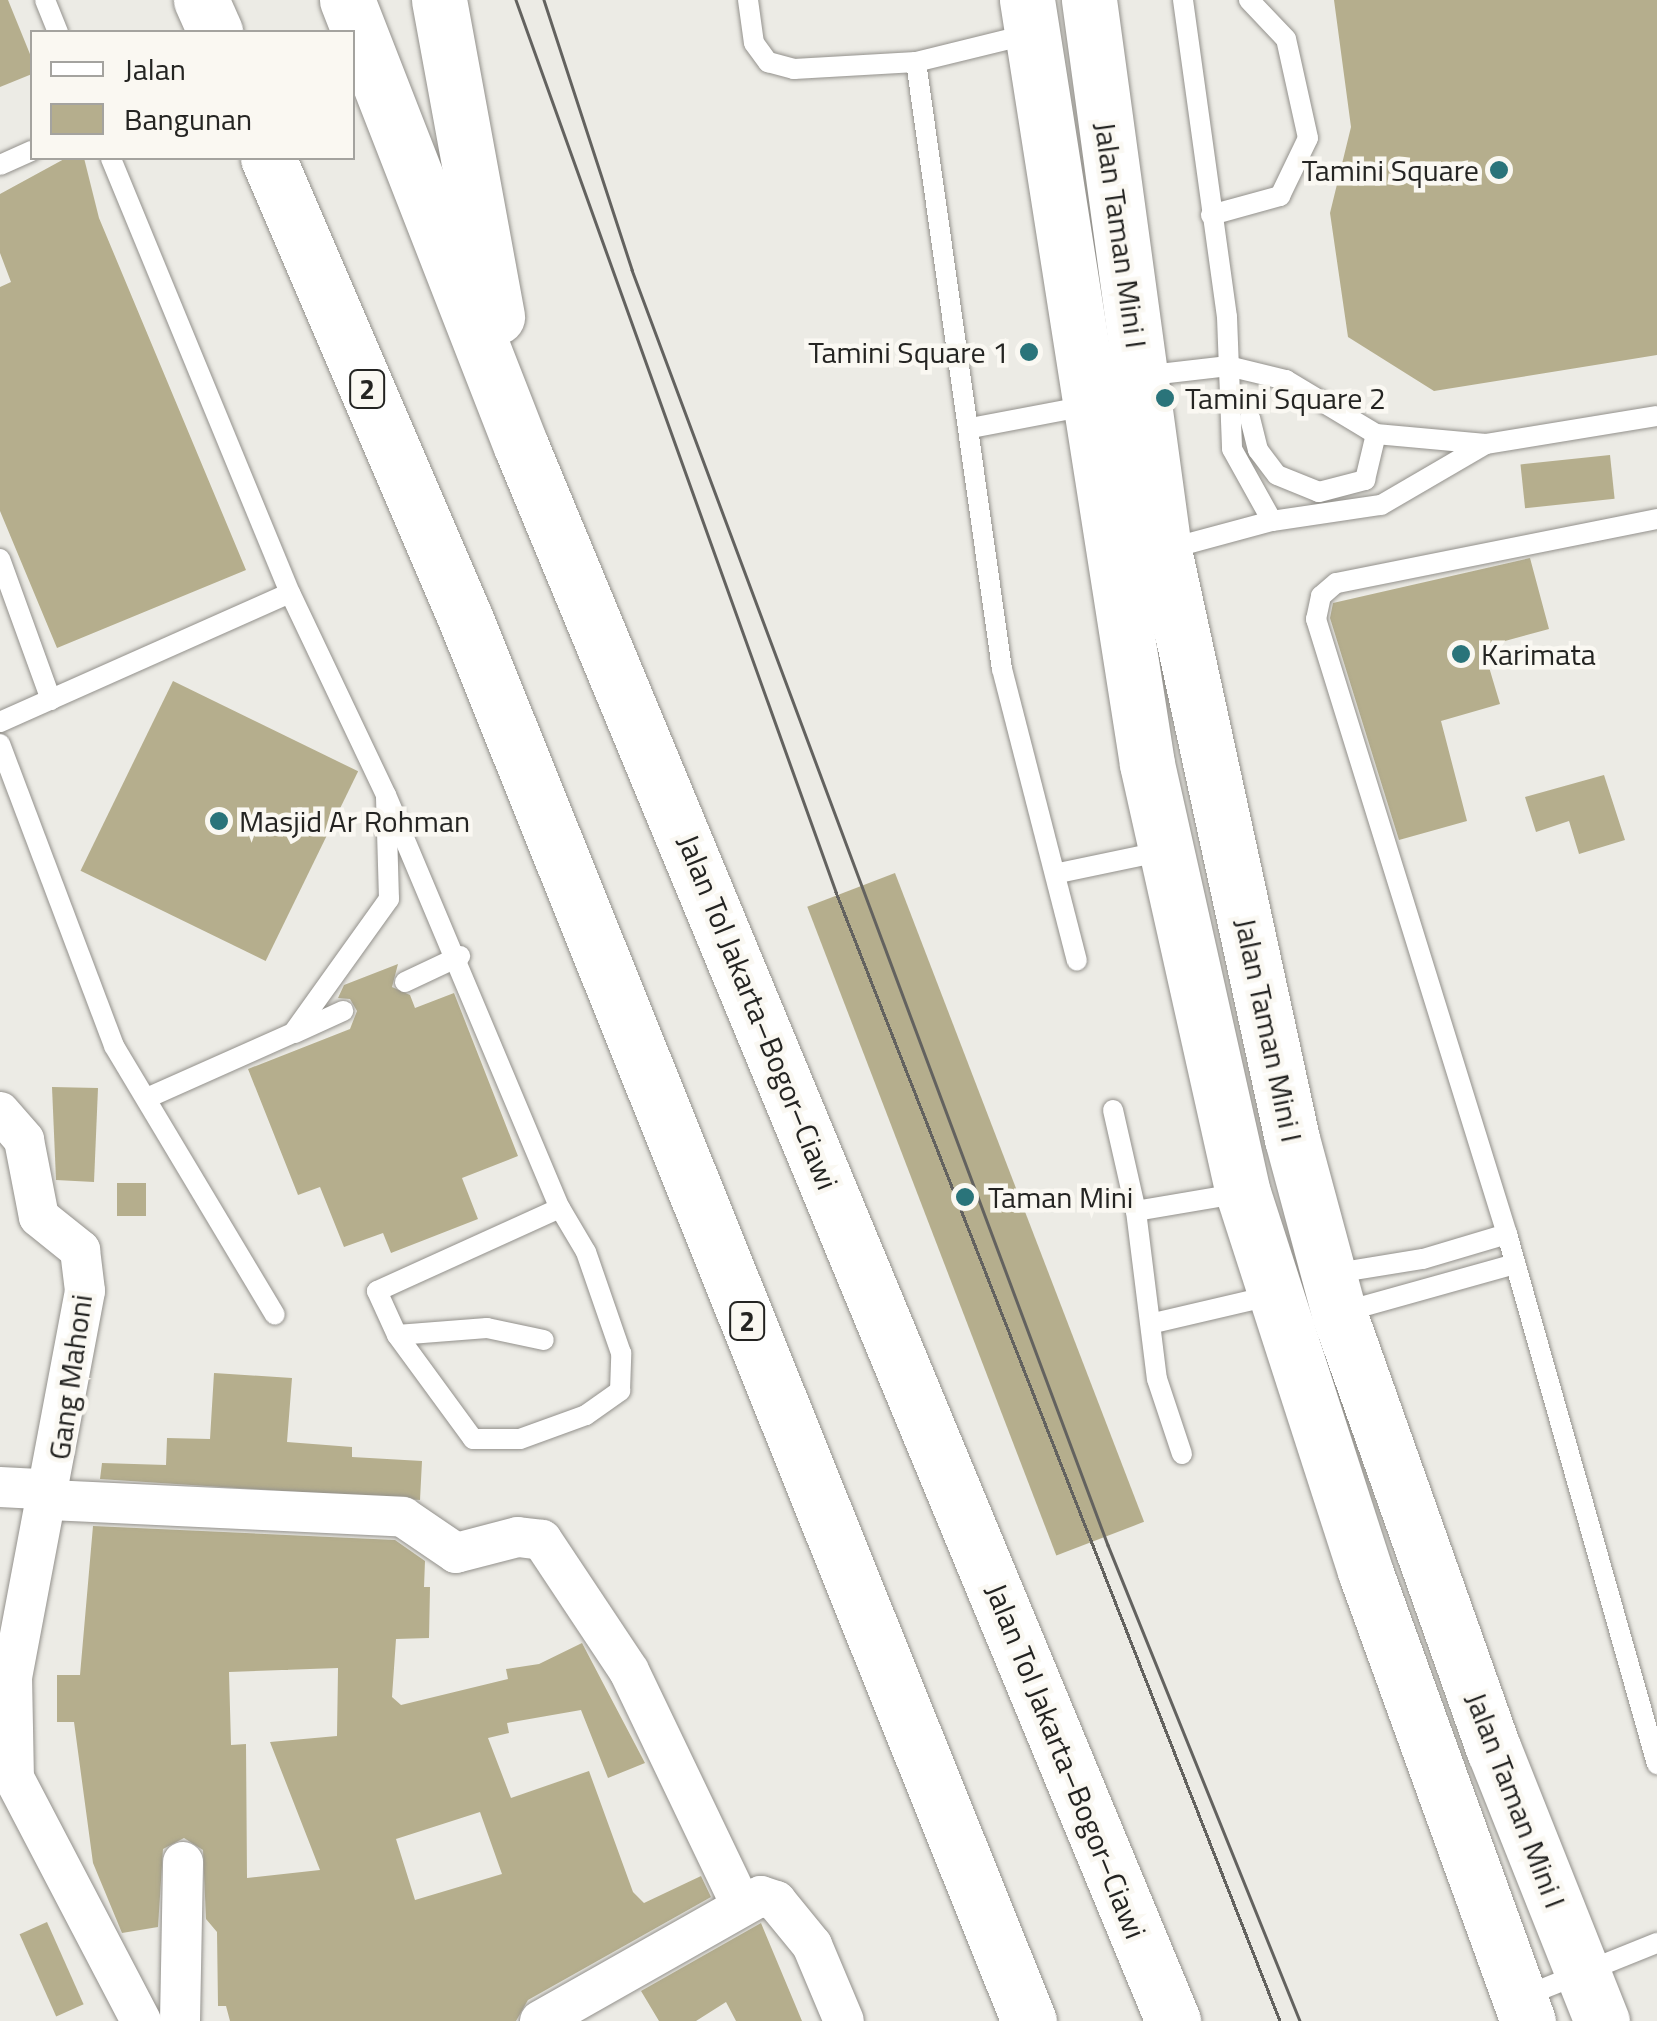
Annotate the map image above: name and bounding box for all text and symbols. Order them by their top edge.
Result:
legend [30,30,355,160]
text: Jalan [124,46,186,92]
text: Bangunan [124,96,252,142]
street label: Jalan Taman Mini I [1087,120,1155,350]
place label: Tamini Square [1302,152,1479,188]
marker: Tamini Square [1488,159,1510,181]
place label: Tamini Square 1 [808,334,1009,370]
marker: Tamini Square 1 [1018,341,1040,363]
road number: 2 [347,366,387,412]
place label: Tamini Square 2 [1185,380,1386,416]
marker: Tamini Square 2 [1154,387,1176,409]
place label: Karimata [1481,636,1596,672]
marker: Karimata [1450,643,1472,665]
place label: Masjid Ar Rohman [239,803,470,839]
marker: Masjid Ar Rohman [208,810,230,832]
street label: Jalan Tol Jakarta–Bogor–Ciawi [670,829,846,1195]
street label: Jalan Taman Mini I [1228,915,1310,1145]
place label: Taman Mini [988,1179,1133,1215]
marker: Taman Mini [952,1184,978,1210]
street label: Gang Mahoni [41,1292,99,1462]
road number: 2 [727,1298,767,1344]
street label: Jalan Tol Jakarta–Bogor–Ciawi [978,1578,1154,1944]
street label: Jalan Taman Mini I [1458,1687,1574,1913]

